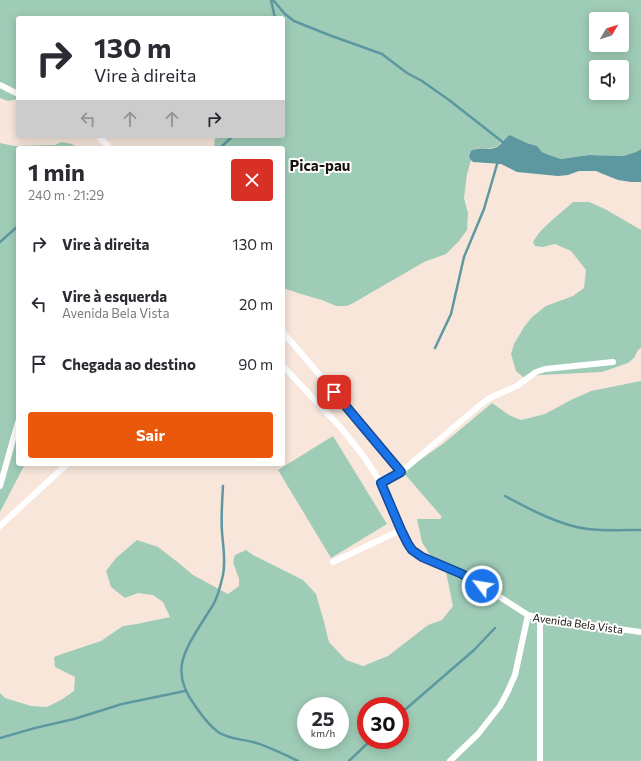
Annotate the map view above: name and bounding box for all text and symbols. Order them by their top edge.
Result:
north arrow [589,12,629,52]
map controls [589,12,629,100]
text: 130 m [94,30,171,64]
icon: right [28,32,80,84]
button: sound [589,60,629,100]
text: Vire à direita [94,64,196,86]
icon: left [77,108,99,130]
icon: ahead [119,108,141,130]
icon: ahead [161,108,183,130]
icon: right [203,108,225,130]
district label: Pica-pau [290,156,350,174]
text: 1 min [28,157,85,186]
button: close [231,159,273,201]
text: 240 m · 21:29 [28,187,104,203]
icon: right [28,233,50,255]
text: Vire à direita [62,235,150,253]
text: 130 m [232,235,273,253]
text: Vire à esquerda [62,287,167,305]
icon: left [28,293,50,315]
text: 20 m [239,295,273,313]
text: Avenida Bela Vista [62,305,169,321]
icon: arrive [28,353,50,375]
text: Chegada ao destino [62,355,196,373]
text: 90 m [238,355,273,373]
pin [317,375,351,409]
icon: arrive [323,381,345,403]
button: Sair [28,412,273,458]
position arrow [461,565,503,607]
street label: Avenida Bela Vista [532,610,624,636]
speed limit sign: 30 [357,697,409,749]
text: 25 [311,706,335,730]
text: km/h [311,727,335,739]

